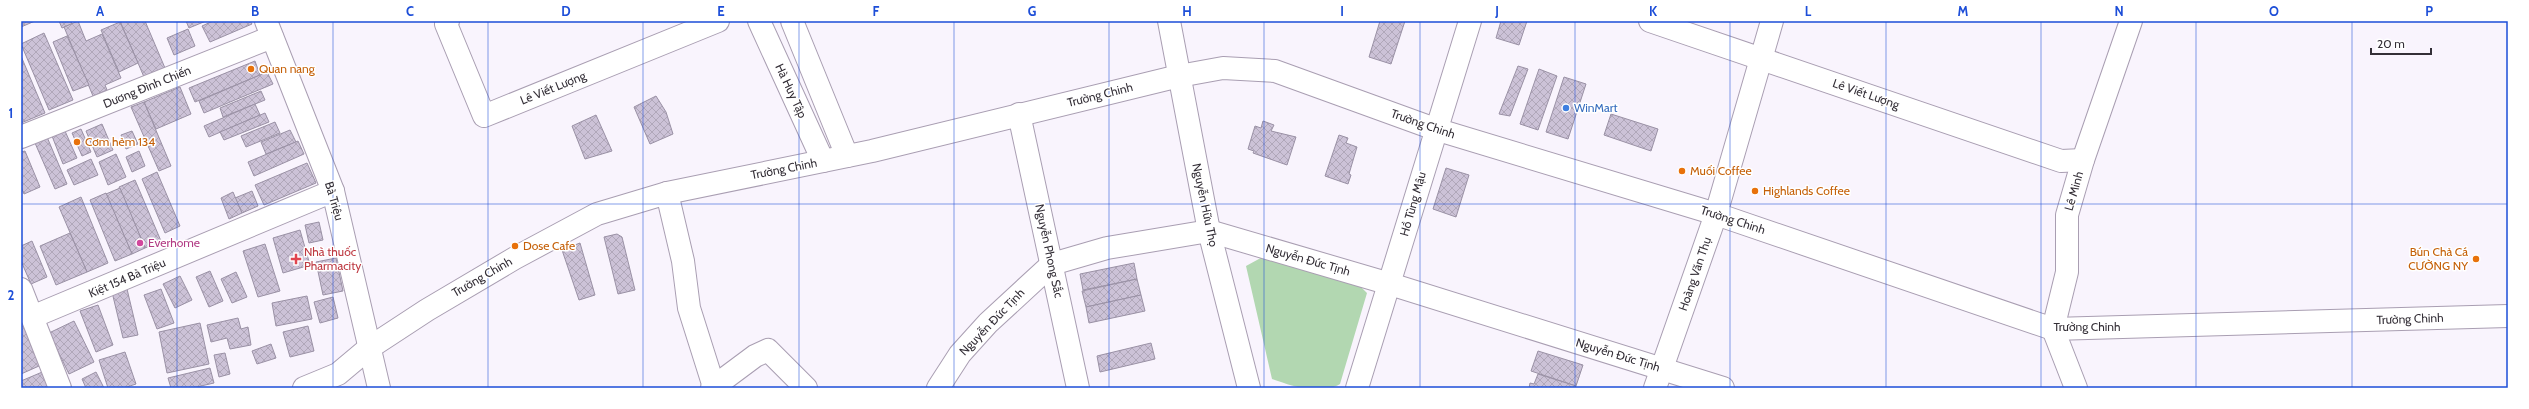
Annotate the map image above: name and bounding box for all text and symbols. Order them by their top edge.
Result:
text: A [96,3,105,19]
text: B [251,3,259,19]
text: C [406,3,414,19]
text: D [561,3,571,19]
text: E [717,3,725,19]
text: F [873,3,880,19]
text: G [1028,3,1037,19]
text: H [1182,3,1192,19]
text: I [1340,3,1344,19]
text: J [1494,3,1499,19]
text: K [1649,3,1658,19]
text: L [1805,3,1812,19]
text: M [1958,3,1969,19]
text: N [2114,3,2124,19]
text: O [2269,3,2279,19]
text: P [2425,3,2433,19]
scale bar [2371,30,2431,56]
text: 20 m [2377,36,2405,51]
place label: Quan nang [259,61,316,76]
street label: Hà Huy Tập [772,61,811,121]
street label: Dương Đình Chiến [101,62,193,111]
marker: Quan nang [246,64,256,74]
street label: Lê Viết Lượng [518,67,589,108]
street label: Lê Viết Lượng [1831,75,1902,112]
street label: Trường Chinh [1066,79,1134,110]
place label: WinMart [1574,100,1618,115]
marker: WinMart [1561,103,1571,113]
text: 1 [9,105,13,121]
street label: Trường Chinh [1389,106,1457,142]
place label: Cơm hẻm 134 [85,134,155,149]
marker: Cơm hẻm 134 [72,137,82,147]
street label: Trường Chinh [750,155,818,182]
street label: Nguyễn Hữu Thọ [1189,162,1222,248]
place label: Muối Coffee [1690,163,1752,178]
marker: Muối Coffee [1677,166,1687,176]
street label: Hồ Tùng Mậu [1396,170,1429,238]
street label: Lê Minh [2061,170,2086,212]
street label: Bà Triệu [322,180,347,222]
place label: Highlands Coffee [1763,183,1850,198]
marker: Highlands Coffee [1750,186,1760,196]
street label: Trường Chinh [1699,202,1767,237]
street label: Nguyễn Phong Sắc [1032,203,1067,300]
place label: Everhome [148,235,200,250]
street label: Hoàng Văn Thụ [1675,235,1714,313]
marker: Everhome [135,238,145,248]
place label: Dose Cafe [523,238,575,253]
street label: Nguyễn Đức Tịnh [1264,240,1352,279]
marker: Dose Cafe [510,241,520,251]
place label: Nhà thuốc Pharmacity [304,244,361,273]
place label: Bún Chả Cá CƯỜNG NY [2408,244,2468,273]
street label: Trường Chinh [449,253,515,300]
marker: Nhà thuốc Pharmacity [291,254,301,264]
marker: Bún Chả Cá CƯỜNG NY [2471,254,2481,264]
street label: Kiệt 154 Bà Triệu [86,255,168,301]
street label: Nguyễn Đức Tịnh [956,285,1027,358]
text: 2 [8,287,15,303]
street label: Trường Chinh [2376,310,2444,327]
street label: Trường Chinh [2053,319,2121,334]
street label: Nguyễn Đức Tịnh [1574,335,1662,374]

